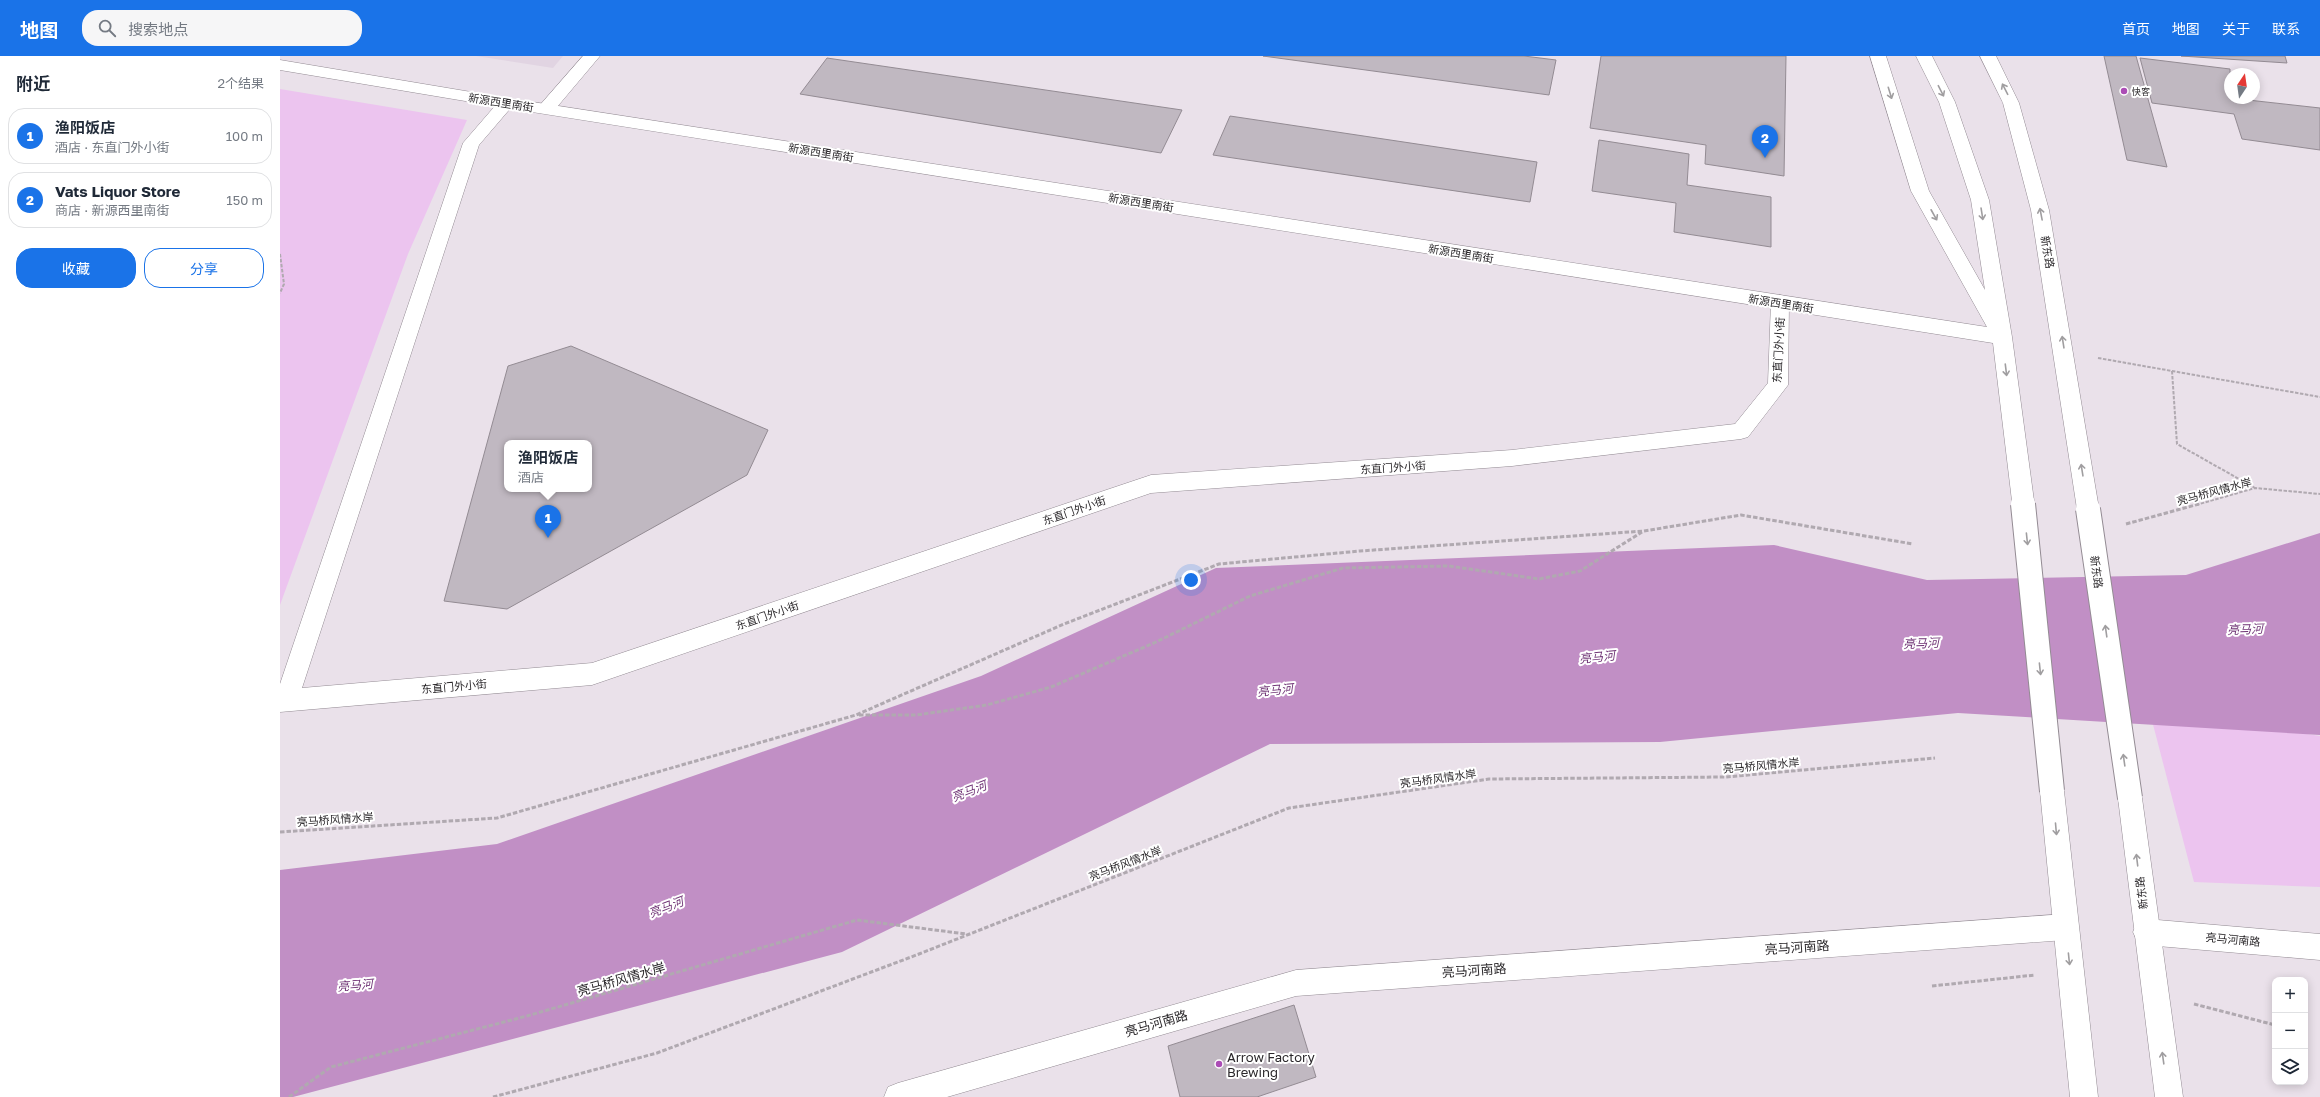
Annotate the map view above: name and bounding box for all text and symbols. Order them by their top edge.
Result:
search box [82,10,362,46]
icon: search [96,17,118,39]
text: 地图 [20,18,58,41]
text: 搜索地点 [128,20,188,38]
text: 首页 [2122,20,2150,37]
text: 地图 [2172,20,2200,37]
text: 关于 [2222,20,2250,37]
text: 联系 [2272,20,2300,37]
north arrow [2224,68,2260,104]
text: 附近 [16,73,50,94]
text: 2个结果 [217,75,264,91]
one-way arrow [2000,83,2008,95]
one-way arrow [1938,84,1946,96]
marker: 快客 [2119,86,2129,96]
place label: 快客 [2132,86,2150,97]
one-way arrow [1887,87,1894,100]
street label: 新源西里南街 [467,90,535,114]
text: 渔阳饭店 [55,118,115,136]
pin: 2 [1752,125,1778,158]
text: 1 [27,128,33,144]
text: 100 m [226,128,263,144]
text: 酒店 · 东直门外小街 [55,139,169,155]
street label: 新源西里南街 [787,140,855,164]
text: Vats Liquor Store [55,182,180,200]
street label: 新源西里南街 [1107,190,1175,214]
text: 2 [26,192,34,208]
text: 150 m [226,192,263,208]
text: 商店 · 新源西里南街 [55,202,169,218]
one-way arrow [1978,207,1986,220]
one-way arrow [2037,208,2045,221]
one-way arrow [1930,209,1938,221]
street label: 新东路 [2039,235,2057,269]
street label: 新源西里南街 [1427,241,1495,265]
button: 收藏 [16,248,136,288]
button: 分享 [144,248,264,288]
street label: 新源西里南街 [1747,291,1815,315]
street label: 东直门外小街 [1770,317,1786,383]
one-way arrow [2059,336,2067,349]
one-way arrow [2003,363,2010,376]
popup [504,440,592,492]
text: 渔阳饭店 [518,448,578,466]
street label: 东直门外小街 [1360,458,1426,476]
one-way arrow [2078,464,2086,477]
text: 酒店 [518,469,544,485]
street label: 亮马桥风情水岸 [2175,475,2253,507]
street label: 东直门外小街 [1041,493,1107,527]
pin: 1 [535,505,561,538]
one-way arrow [2023,532,2030,545]
street label: 新东路 [2088,555,2106,589]
your location [1181,570,1201,590]
street label: 东直门外小街 [734,598,800,632]
water label: 亮马河 [2227,621,2265,637]
one-way arrow [2102,625,2110,638]
water label: 亮马河 [1903,635,1941,651]
water label: 亮马河 [1578,647,1618,666]
one-way arrow [2036,662,2043,675]
street label: 东直门外小街 [421,677,487,695]
water label: 亮马河 [1256,680,1296,699]
one-way arrow [2120,754,2128,767]
street label: 亮马桥风情水岸 [1722,755,1800,775]
street label: 亮马桥风情水岸 [1399,766,1477,790]
water label: 亮马河 [950,777,990,804]
street label: 亮马桥风情水岸 [296,810,374,828]
one-way arrow [2052,822,2059,835]
street label: 亮马桥风情水岸 [1087,843,1163,883]
one-way arrow [2133,854,2141,867]
street label: 新东路 [2133,876,2149,910]
water label: 亮马河 [647,893,687,920]
street label: 亮马河南路 [2205,930,2261,948]
street label: 亮马河南路 [1764,937,1830,957]
one-way arrow [2065,952,2072,965]
street label: 亮马桥风情水岸 [575,959,667,999]
street label: 亮马河南路 [1441,960,1507,980]
water label: 亮马河 [336,976,376,994]
map controls [2272,977,2308,1085]
button: + [2272,977,2308,1013]
street label: 亮马河南路 [1123,1006,1189,1040]
button: − [2272,1013,2308,1049]
place label: Arrow Factory Brewing [1227,1049,1316,1080]
button: layers [2272,1049,2308,1085]
one-way arrow [2159,1052,2167,1065]
marker: Arrow Factory Brewing [1214,1059,1224,1069]

